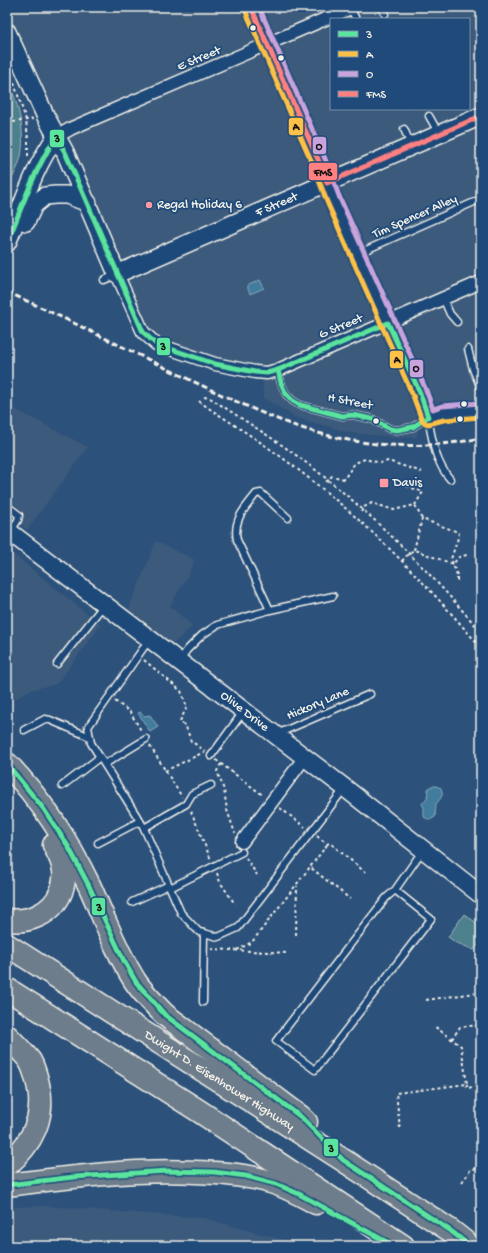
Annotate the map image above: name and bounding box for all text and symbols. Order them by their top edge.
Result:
legend [330,18,470,110]
unlabelled marker [248,23,258,33]
text: 3 [365,29,372,43]
street label: E Street [175,42,225,75]
text: A [366,49,374,63]
unlabelled marker [276,53,286,63]
text: O [366,69,373,83]
text: FMS [365,89,386,103]
line badge: A [288,117,304,136]
text: A [292,122,301,134]
line badge: 3 [49,129,65,148]
text: 3 [53,134,60,146]
line badge: O [312,136,327,155]
text: O [316,142,323,154]
line badge: FMS [308,162,338,181]
text: FMS [313,168,333,180]
street label: F Street [252,188,302,221]
street label: Tim Spencer Alley [370,191,460,243]
place label: Regal Holiday 6 [157,198,242,213]
marker: Regal Holiday 6 [144,200,154,210]
street label: G Street [317,310,367,343]
line badge: 3 [156,337,171,356]
text: 3 [159,342,166,354]
line badge: A [389,350,404,369]
text: A [393,355,402,367]
line badge: O [409,359,424,378]
text: O [413,364,420,376]
street label: H Street [326,390,375,414]
unlabelled marker [459,399,469,409]
unlabelled marker [455,414,465,424]
unlabelled marker [371,416,381,426]
place label: Davis [392,476,423,491]
marker: Davis [378,477,390,489]
street label: Hickory Lane [285,684,352,724]
street label: Olive Drive [217,688,272,735]
line badge: 3 [91,897,106,916]
text: 3 [95,903,102,915]
street label: Dwight D. Eisenhower Highway [141,1027,298,1135]
line badge: 3 [323,1138,339,1157]
text: 3 [327,1144,334,1156]

